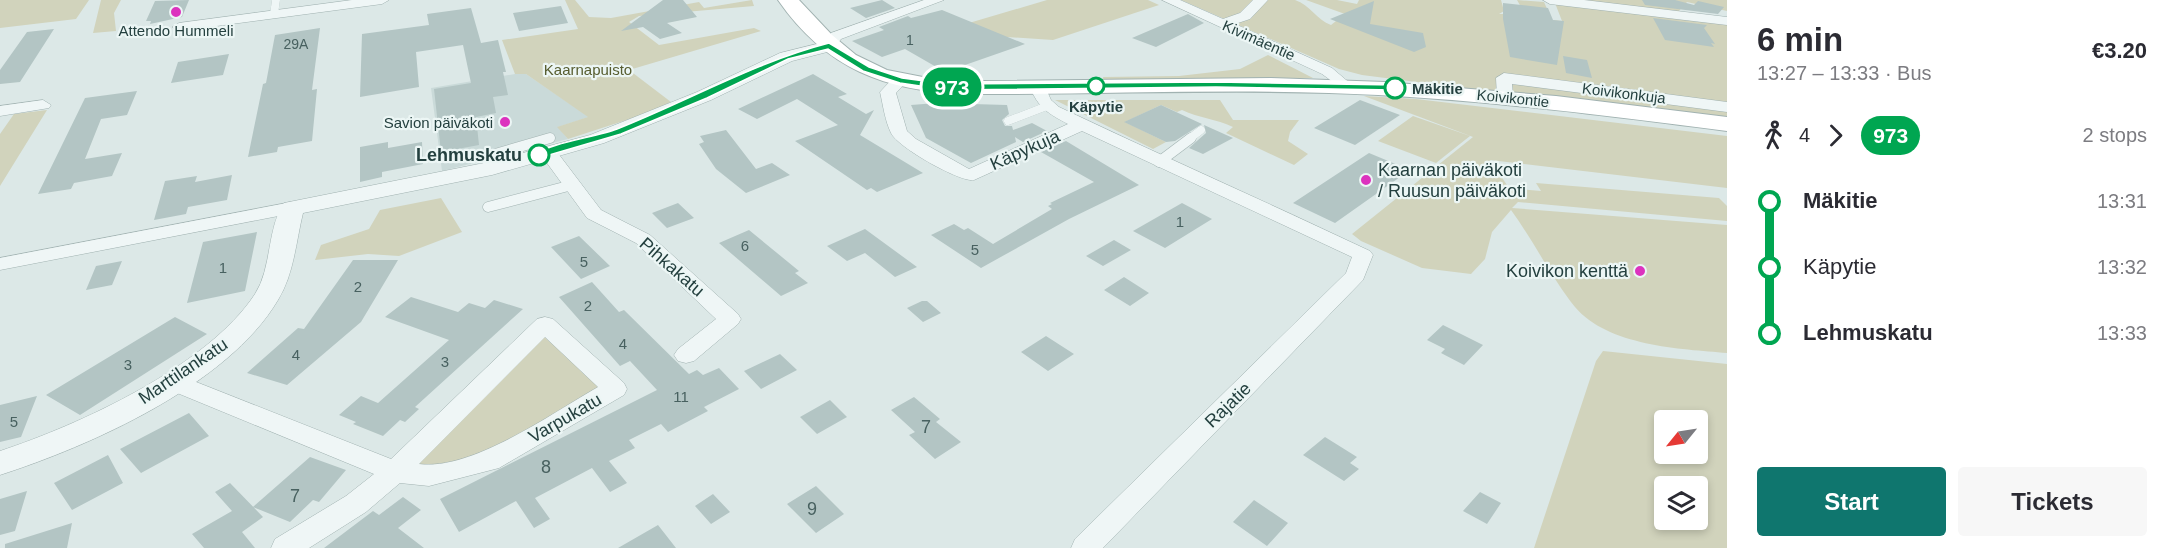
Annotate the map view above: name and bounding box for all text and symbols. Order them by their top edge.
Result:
marker: Attendo Hummeli [169,5,183,19]
street label: Kivimäentie [1220,16,1298,64]
text: 6 min [1757,21,1843,58]
place label: Attendo Hummeli [118,22,234,39]
house number: 1 [906,32,914,48]
house number: 29A [284,36,309,52]
text: €3.20 [2092,38,2147,63]
park label: Kaarnapuisto [544,61,632,78]
text: 13:27 – 13:33 · Bus [1757,62,1932,84]
line badge: 973 [918,68,986,106]
text: 973 [934,76,970,99]
marker: Käpytie [1087,77,1105,95]
marker: Mäkitie [1384,77,1406,99]
street label: Koivikonkuja [1581,79,1667,107]
place label: Mäkitie [1412,80,1463,97]
street label: Koivikontie [1476,86,1550,110]
place label: Käpytie [1069,98,1123,115]
place label: Savion päiväkoti [384,114,493,131]
marker: Savion päiväkoti [498,115,512,129]
icon: walk [1757,119,1790,152]
icon: forward [1819,119,1852,152]
text: 4 [1799,124,1810,146]
text: 973 [1873,124,1908,147]
text: 2 stops [2083,124,2147,146]
street label: Käpykuja [987,125,1064,174]
marker: Lehmuskatu [528,144,550,166]
place label: Lehmuskatu [416,145,522,165]
place label: Kaarnan päiväkoti / Ruusun päiväkoti [1378,160,1526,201]
marker: Kaarnan päiväkoti / Ruusun päiväkoti [1359,173,1373,187]
text: Mäkitie [1803,188,1878,213]
text: 13:31 [2097,190,2147,212]
house number: 1 [1176,213,1184,230]
street label: Pihkakatu [636,234,708,300]
house number: 6 [741,237,749,254]
house number: 5 [971,241,979,258]
house number: 5 [580,253,588,270]
text: Käpytie [1803,254,1876,279]
text: 13:32 [2097,256,2147,278]
house number: 1 [219,259,227,276]
place label: Koivikon kenttä [1506,261,1629,281]
marker: Koivikon kenttä [1633,264,1647,278]
house number: 2 [354,278,362,295]
house number: 2 [584,297,592,314]
text: Lehmuskatu [1803,320,1933,345]
text: 13:33 [2097,322,2147,344]
street label: Marttilankatu [135,334,231,408]
house number: 4 [619,335,627,352]
house number: 4 [292,346,300,363]
house number: 3 [441,353,449,370]
house number: 3 [124,356,132,373]
street label: Rajatie [1201,378,1255,432]
house number: 11 [673,388,689,405]
street label: Varpukatu [525,389,605,447]
north arrow [1654,410,1708,464]
map controls [1654,410,1708,530]
house number: 5 [10,413,18,430]
house number: 7 [921,417,931,437]
house number: 8 [541,457,551,477]
button: Start [1757,467,1946,536]
button: Tickets [1958,467,2147,536]
button: layers [1654,476,1708,530]
house number: 7 [290,486,300,506]
house number: 9 [807,499,817,519]

